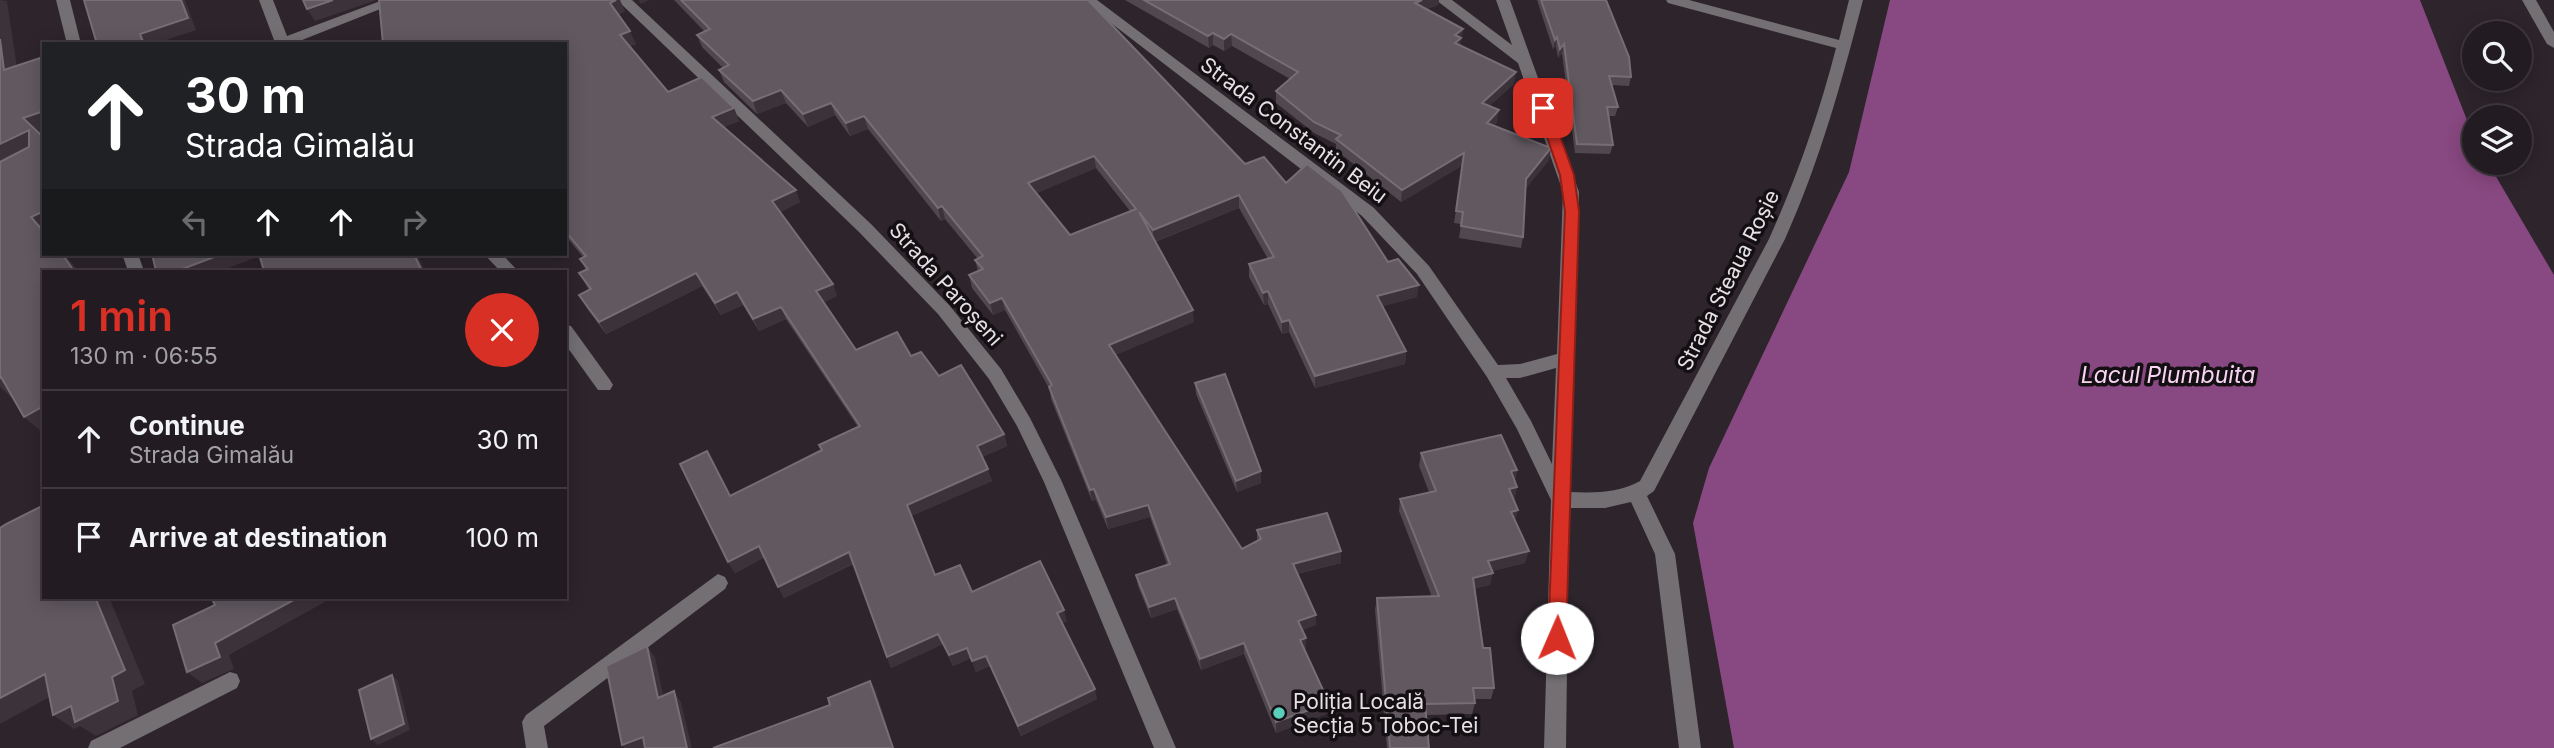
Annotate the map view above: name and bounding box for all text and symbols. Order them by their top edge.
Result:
map controls [2462,21,2532,175]
button: search [2462,21,2532,91]
street label: Strada Constantin Beiu [1196,52,1392,208]
text: 30 m [185,66,306,125]
icon: ahead [70,70,161,161]
pin [1513,78,1573,138]
icon: arrive [1524,89,1562,127]
button: layers [2462,105,2532,175]
text: Strada Gimalău [185,126,415,165]
street label: Strada Steaua Roșie [1672,186,1784,374]
icon: left [176,203,214,241]
icon: ahead [249,203,287,241]
icon: ahead [322,203,360,241]
icon: right [395,203,433,241]
street label: Strada Paroșeni [884,217,1008,351]
text: 1 min [70,290,173,341]
button: close [465,293,539,367]
text: 130 m · 06:55 [70,342,218,370]
water label: Lacul Plumbuita [2081,361,2255,389]
text: Continue [129,410,245,441]
icon: ahead [70,420,108,458]
text: 30 m [476,424,539,455]
text: Strada Gimalău [129,441,294,469]
icon: arrive [70,518,108,556]
text: Arrive at destination [129,522,388,553]
text: 100 m [466,522,539,553]
position arrow [1520,601,1594,675]
place label: Poliția Locală Secția 5 Toboc-Tei [1293,689,1478,738]
marker: Poliția Locală Secția 5 Toboc-Tei [1271,705,1287,721]

